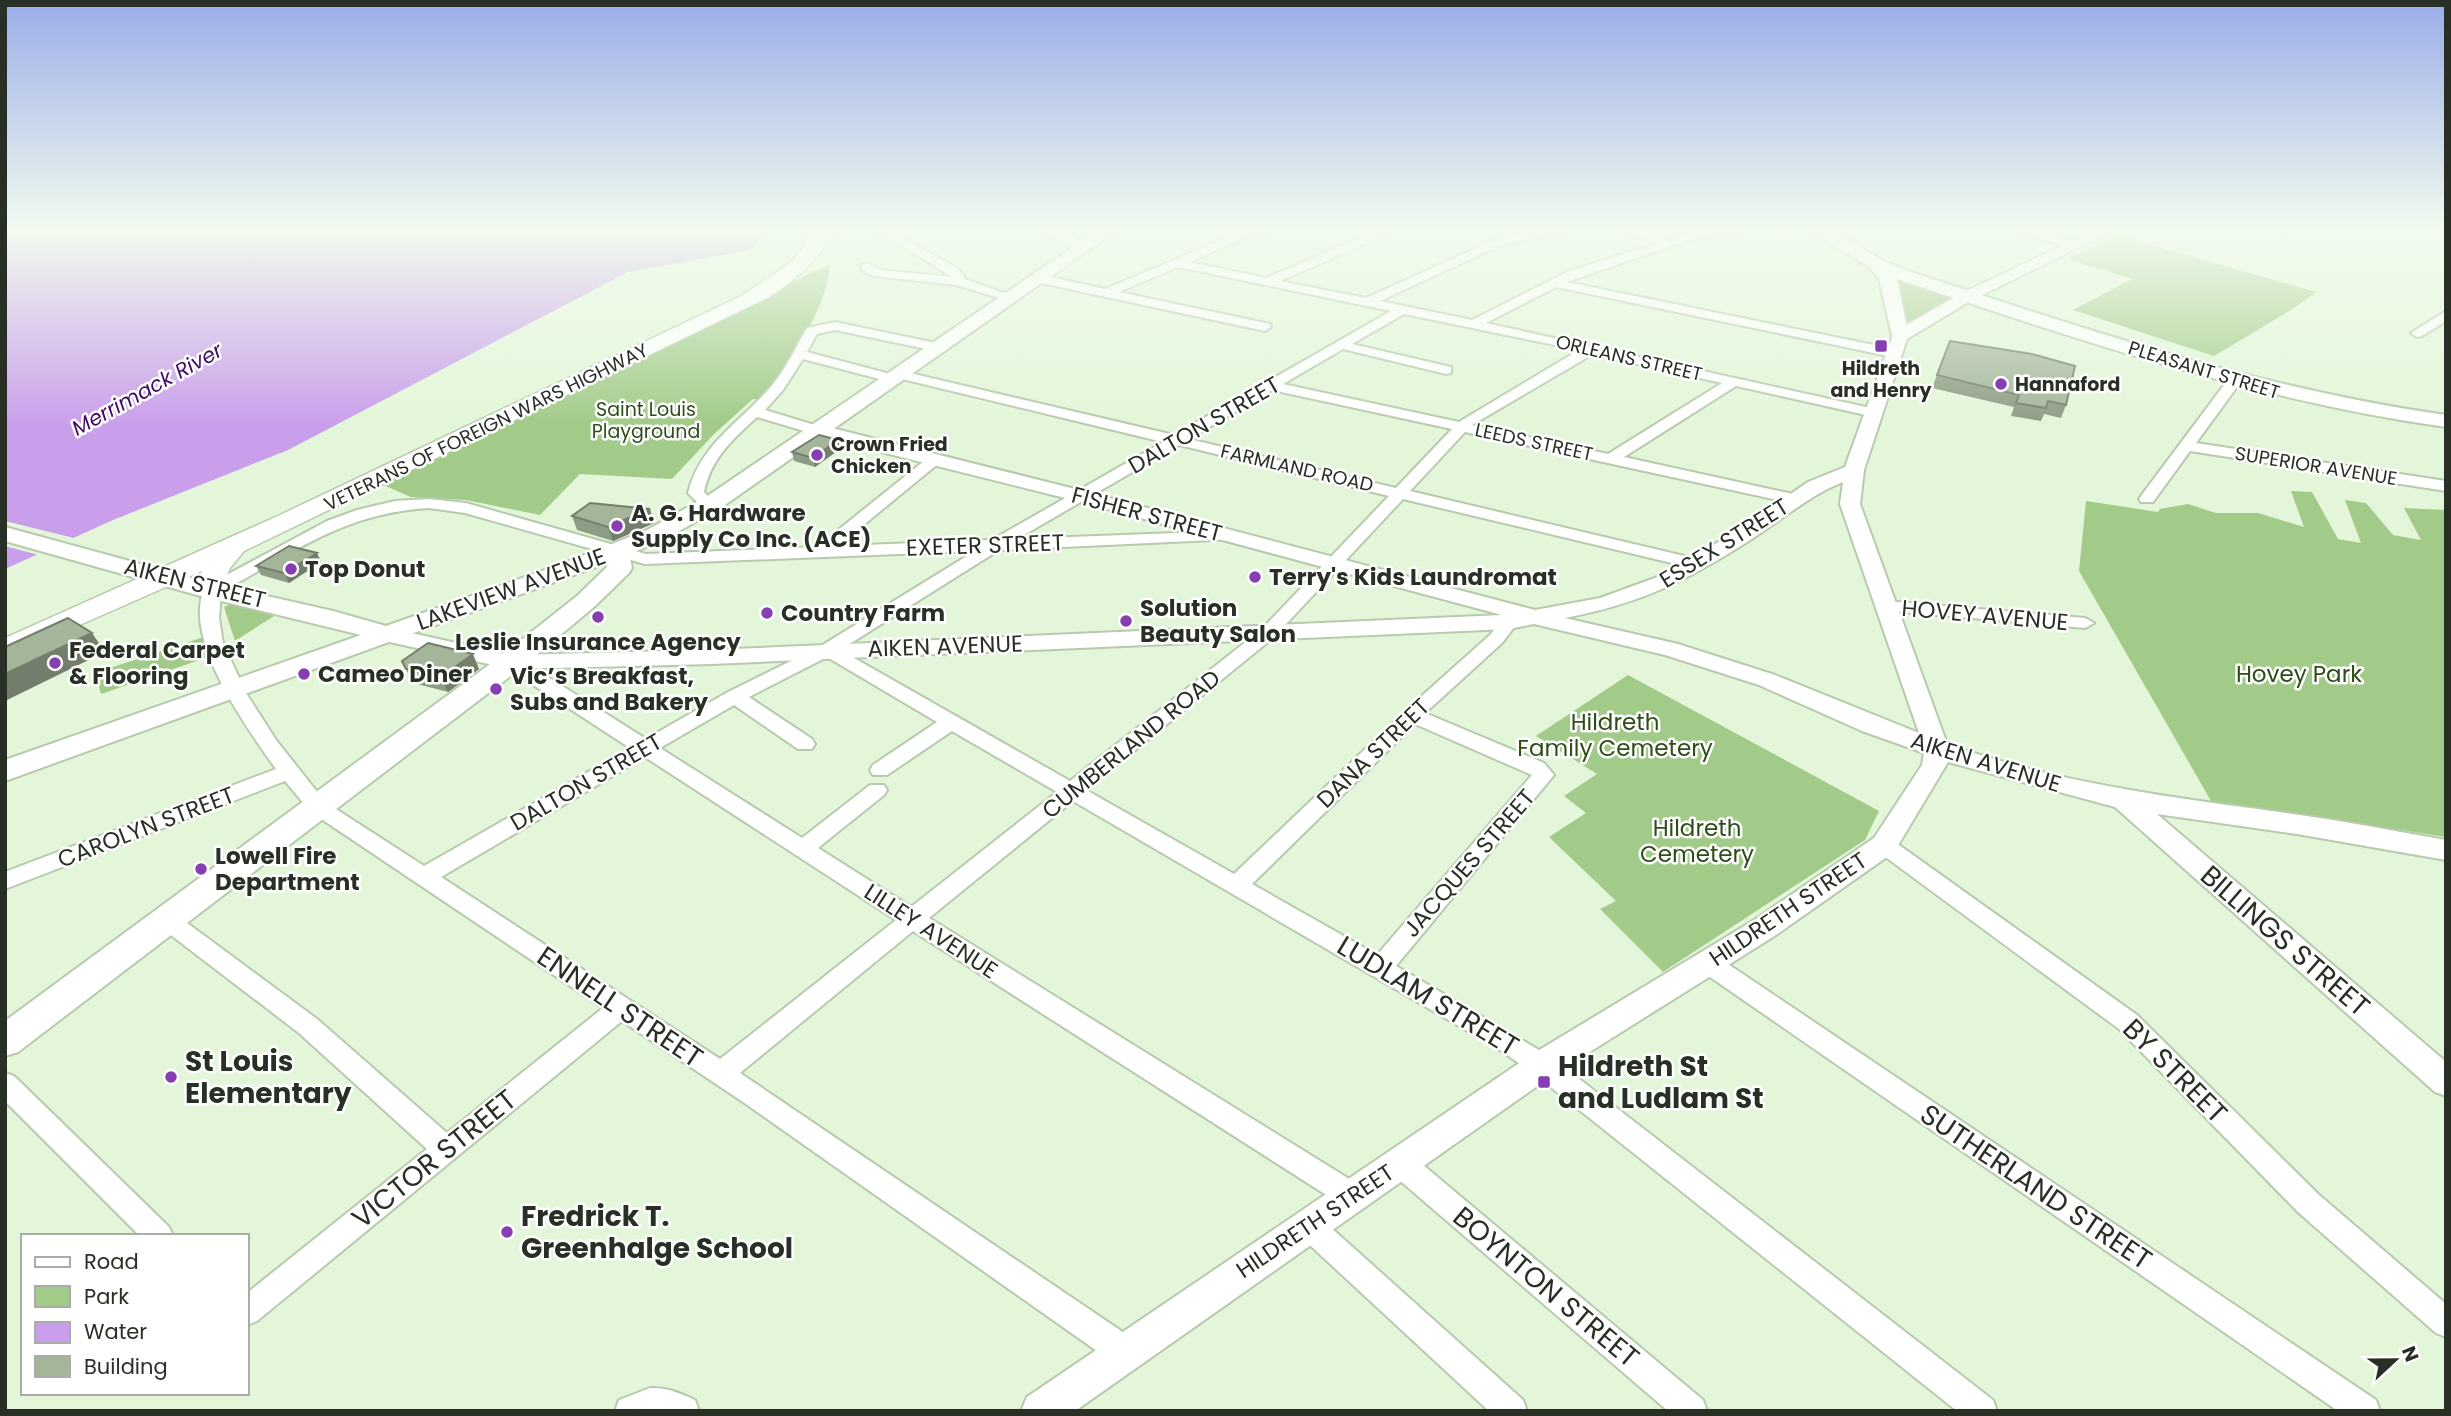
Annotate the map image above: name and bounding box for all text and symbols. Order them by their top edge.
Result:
street label: ORLEANS STREET [1553,328,1705,388]
street label: PLEASANT STREET [2125,334,2283,406]
water label: Merrimack River [66,335,229,442]
street label: VETERANS OF FOREIGN WARS HIGHWAY [320,337,652,517]
marker: Hildreth and Henry [1873,338,1889,354]
place label: Hildreth and Henry [1830,355,1933,404]
street label: DALTON STREET [1122,369,1286,481]
place label: Hannaford [2015,371,2120,398]
marker: Hannaford [1993,376,2009,392]
park label: Saint Louis Playground [592,396,700,445]
street label: LEEDS STREET [1472,416,1596,468]
place label: Crown Fried Chicken [831,431,948,480]
street label: FARMLAND ROAD [1218,437,1376,499]
street label: SUPERIOR AVENUE [2233,440,2399,492]
marker: Crown Fried Chicken [809,447,825,463]
street label: FISHER STREET [1068,479,1226,549]
street label: ESSEX STREET [1653,490,1795,596]
place label: A. G. Hardware Supply Co Inc. (ACE) [631,497,872,555]
marker: A. G. Hardware Supply Co Inc. (ACE) [609,518,625,534]
street label: EXETER STREET [905,526,1065,564]
street label: LAKEVIEW AVENUE [412,540,610,638]
street label: AIKEN STREET [121,550,269,616]
place label: Top Donut [305,553,425,585]
marker: Top Donut [283,561,299,577]
place label: Terry's Kids Laundromat [1269,561,1557,593]
marker: Terry's Kids Laundromat [1247,569,1263,585]
place label: Solution Beauty Salon [1140,592,1296,650]
street label: HOVEY AVENUE [1900,592,2070,638]
place label: Country Farm [781,597,945,629]
marker: Country Farm [759,605,775,621]
marker: Leslie Insurance Agency [590,609,606,625]
marker: Solution Beauty Salon [1118,613,1134,629]
place label: Leslie Insurance Agency [455,626,741,658]
street label: AIKEN AVENUE [867,627,1023,665]
place label: Federal Carpet & Flooring [69,634,245,692]
marker: Federal Carpet & Flooring [47,655,63,671]
place label: Cameo Diner [318,658,472,690]
park label: Hovey Park [2236,658,2362,690]
place label: Vic’s Breakfast, Subs and Bakery [510,660,709,718]
street label: CUMBERLAND ROAD [1035,662,1227,826]
marker: Cameo Diner [296,666,312,682]
marker: Vic’s Breakfast, Subs and Bakery [488,681,504,697]
street label: DANA STREET [1310,691,1436,815]
park label: Hildreth Family Cemetery [1517,706,1713,764]
street label: AIKEN AVENUE [1907,724,2065,800]
street label: DALTON STREET [504,726,668,838]
street label: CAROLYN STREET [53,779,239,875]
street label: JACQUES STREET [1396,782,1542,944]
park label: Hildreth Cemetery [1640,812,1754,870]
place label: Lowell Fire Department [215,840,360,898]
street label: HILDRETH STREET [1703,844,1873,974]
street label: BILLINGS STREET [2192,856,2378,1026]
marker: Lowell Fire Department [193,861,209,877]
street label: LILLEY AVENUE [858,876,1004,986]
street label: LUDLAM STREET [1330,926,1526,1066]
street label: ENNELL STREET [529,937,711,1077]
street label: BY STREET [2114,1010,2236,1132]
place label: St Louis Elementary [185,1042,352,1113]
place label: Hildreth St and Ludlam St [1558,1047,1764,1118]
marker: St Louis Elementary [163,1069,179,1085]
marker: Hildreth St and Ludlam St [1536,1074,1552,1090]
street label: VICTOR STREET [343,1080,525,1238]
street label: SUTHERLAND STREET [1912,1095,2160,1279]
street label: HILDRETH STREET [1230,1156,1400,1286]
place label: Fredrick T. Greenhalge School [521,1197,793,1268]
street label: BOYNTON STREET [1445,1197,1647,1377]
marker: Fredrick T. Greenhalge School [499,1224,515,1240]
legend [21,1234,248,1395]
text: Road [84,1247,139,1276]
text: Park [84,1282,129,1311]
text: Water [84,1317,147,1346]
north arrow [2360,1325,2430,1395]
text: N [2395,1342,2425,1366]
text: Building [84,1352,168,1381]

